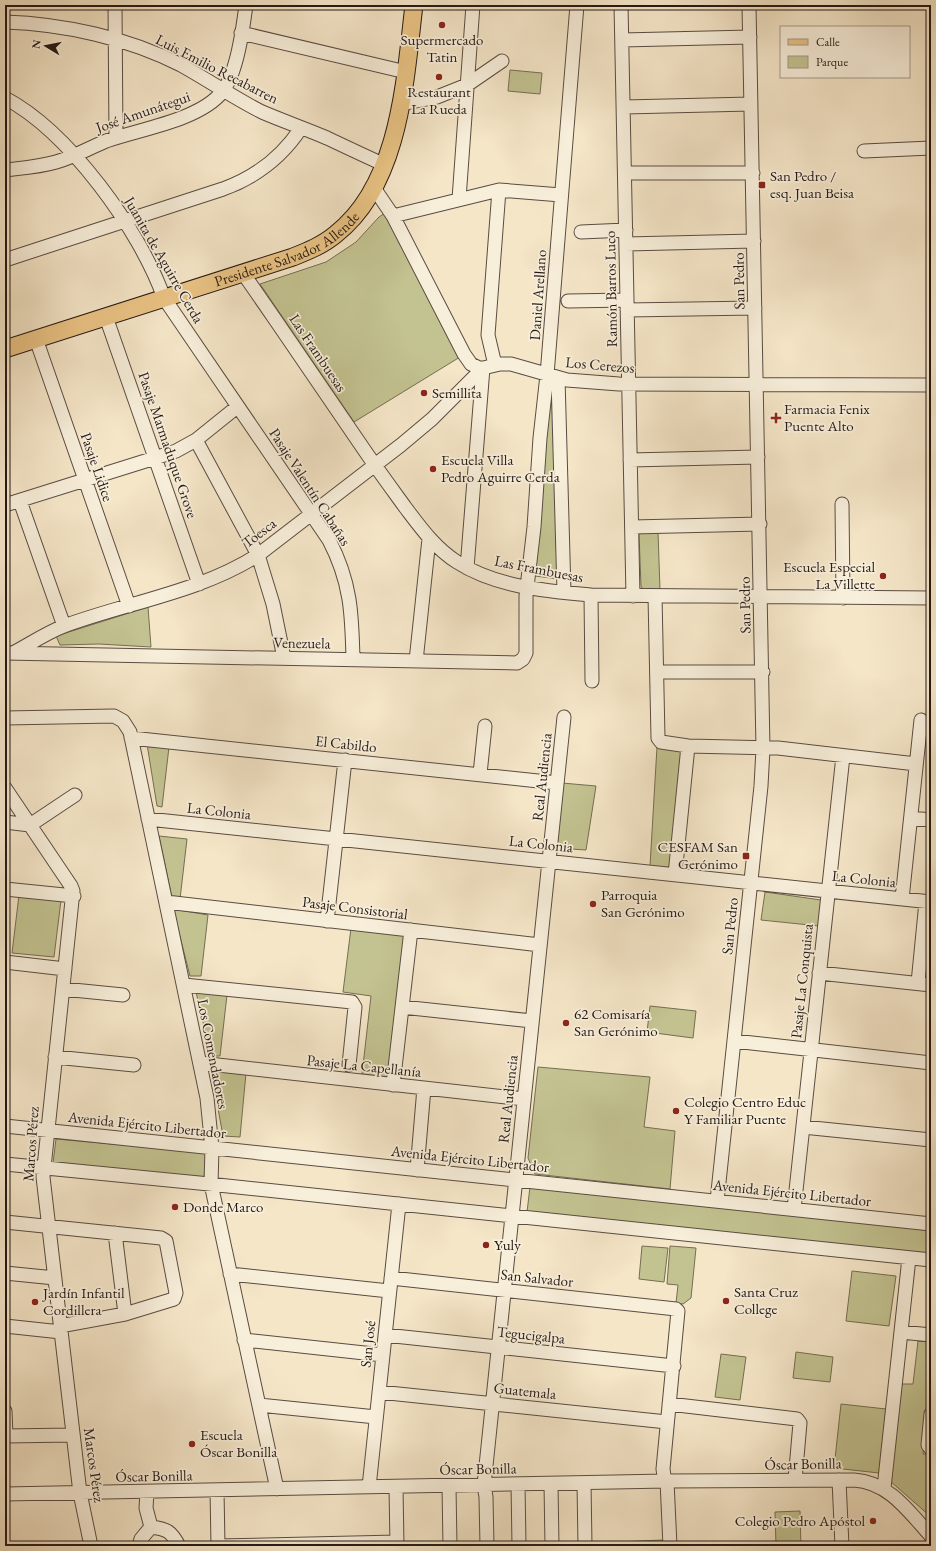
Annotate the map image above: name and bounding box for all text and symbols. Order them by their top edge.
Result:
marker: Supermercado Tatin [437,20,447,30]
north arrow [26,26,66,66]
legend [780,26,910,78]
street label: Luis Emilio Recabarren [153,29,282,108]
place label: Supermercado Tatin [401,30,483,66]
text: Calle [816,34,840,50]
text: N [28,39,44,50]
text: Parque [816,54,848,70]
marker: Restaurant La Rueda [434,72,444,82]
place label: Restaurant La Rueda [407,82,471,118]
street label: José Amunátegui [91,86,193,137]
place label: San Pedro / esq. Juan Beisa [770,166,854,202]
marker: San Pedro / esq. Juan Beisa [757,180,767,190]
street label: Juanita de Aguirre Cerda [119,191,208,326]
street label: Presidente Salvador Allende [212,208,363,291]
street label: Ramón Barros Luco [600,231,621,348]
street label: Daniel Arellano [525,249,550,341]
street label: San Pedro [729,252,748,310]
street label: Las Frambuesas [285,310,352,396]
street label: Los Cerezos [565,352,636,377]
street label: Pasaje Marmaduque Grove [134,369,203,521]
place label: Semillita [432,383,482,402]
marker: Semillita [419,388,429,398]
place label: Farmacia Fenix Puente Alto [784,399,870,435]
marker: Farmacia Fenix Puente Alto [771,413,781,423]
street label: Pasaje Valentín Cabañas [265,424,356,549]
street label: Pasaje Lidice [77,430,118,504]
place label: Escuela Villa Pedro Aguirre Cerda [441,450,560,486]
marker: Escuela Villa Pedro Aguirre Cerda [428,464,438,474]
street label: Toesca [238,513,280,552]
street label: Las Frambuesas [493,551,585,586]
place label: Escuela Especial La Villette [783,557,875,593]
marker: Escuela Especial La Villette [878,571,888,581]
street label: San Pedro [735,576,754,634]
street label: Venezuela [273,633,331,652]
street label: El Cabildo [314,731,378,756]
street label: Real Audiencia [527,732,556,822]
street label: La Colonia [186,798,252,823]
street label: La Colonia [508,831,574,856]
place label: CESFAM San Gerónimo [658,837,738,873]
marker: CESFAM San Gerónimo [741,851,751,861]
street label: La Colonia [831,866,897,891]
place label: Parroquia San Gerónimo [601,885,685,921]
street label: Pasaje Consistorial [301,892,409,923]
street label: San Pedro [717,897,742,955]
marker: Parroquia San Gerónimo [588,899,598,909]
street label: Pasaje La Conquista [786,923,817,1039]
street label: Los Comendadores [193,997,234,1111]
place label: 62 Comisaría San Gerónimo [574,1004,658,1040]
marker: 62 Comisaría San Gerónimo [561,1018,571,1028]
street label: Pasaje La Capellanía [306,1050,422,1081]
street label: Real Audiencia [493,1054,522,1144]
place label: Colegio Centro Educ Y Familiar Puente [684,1092,806,1128]
street label: Marcos Pérez [18,1105,43,1182]
marker: Colegio Centro Educ Y Familiar Puente [671,1106,681,1116]
street label: Avenida Ejército Libertador [66,1107,227,1142]
street label: Avenida Ejército Libertador [389,1141,550,1176]
street label: Avenida Ejército Libertador [711,1175,872,1210]
place label: Donde Marco [183,1197,264,1216]
marker: Donde Marco [170,1202,180,1212]
place label: Yuly [494,1235,521,1254]
marker: Yuly [481,1240,491,1250]
street label: San Salvador [500,1264,574,1291]
place label: Santa Cruz College [734,1282,798,1318]
place label: Jardín Infantil Cordillera [41,1283,125,1319]
marker: Santa Cruz College [721,1296,731,1306]
marker: Jardín Infantil Cordillera [30,1297,40,1307]
street label: San José [356,1319,379,1368]
street label: Tegucigalpa [496,1321,566,1348]
street label: Guatemala [493,1378,557,1403]
place label: Escuela Óscar Bonilla [200,1425,277,1461]
street label: Marcos Pérez [80,1426,109,1504]
marker: Escuela Óscar Bonilla [187,1439,197,1449]
street label: Óscar Bonilla [764,1453,842,1474]
street label: Óscar Bonilla [439,1458,517,1479]
street label: Óscar Bonilla [115,1465,193,1486]
place label: Colegio Pedro Apóstol [735,1511,865,1530]
marker: Colegio Pedro Apóstol [868,1516,878,1526]

